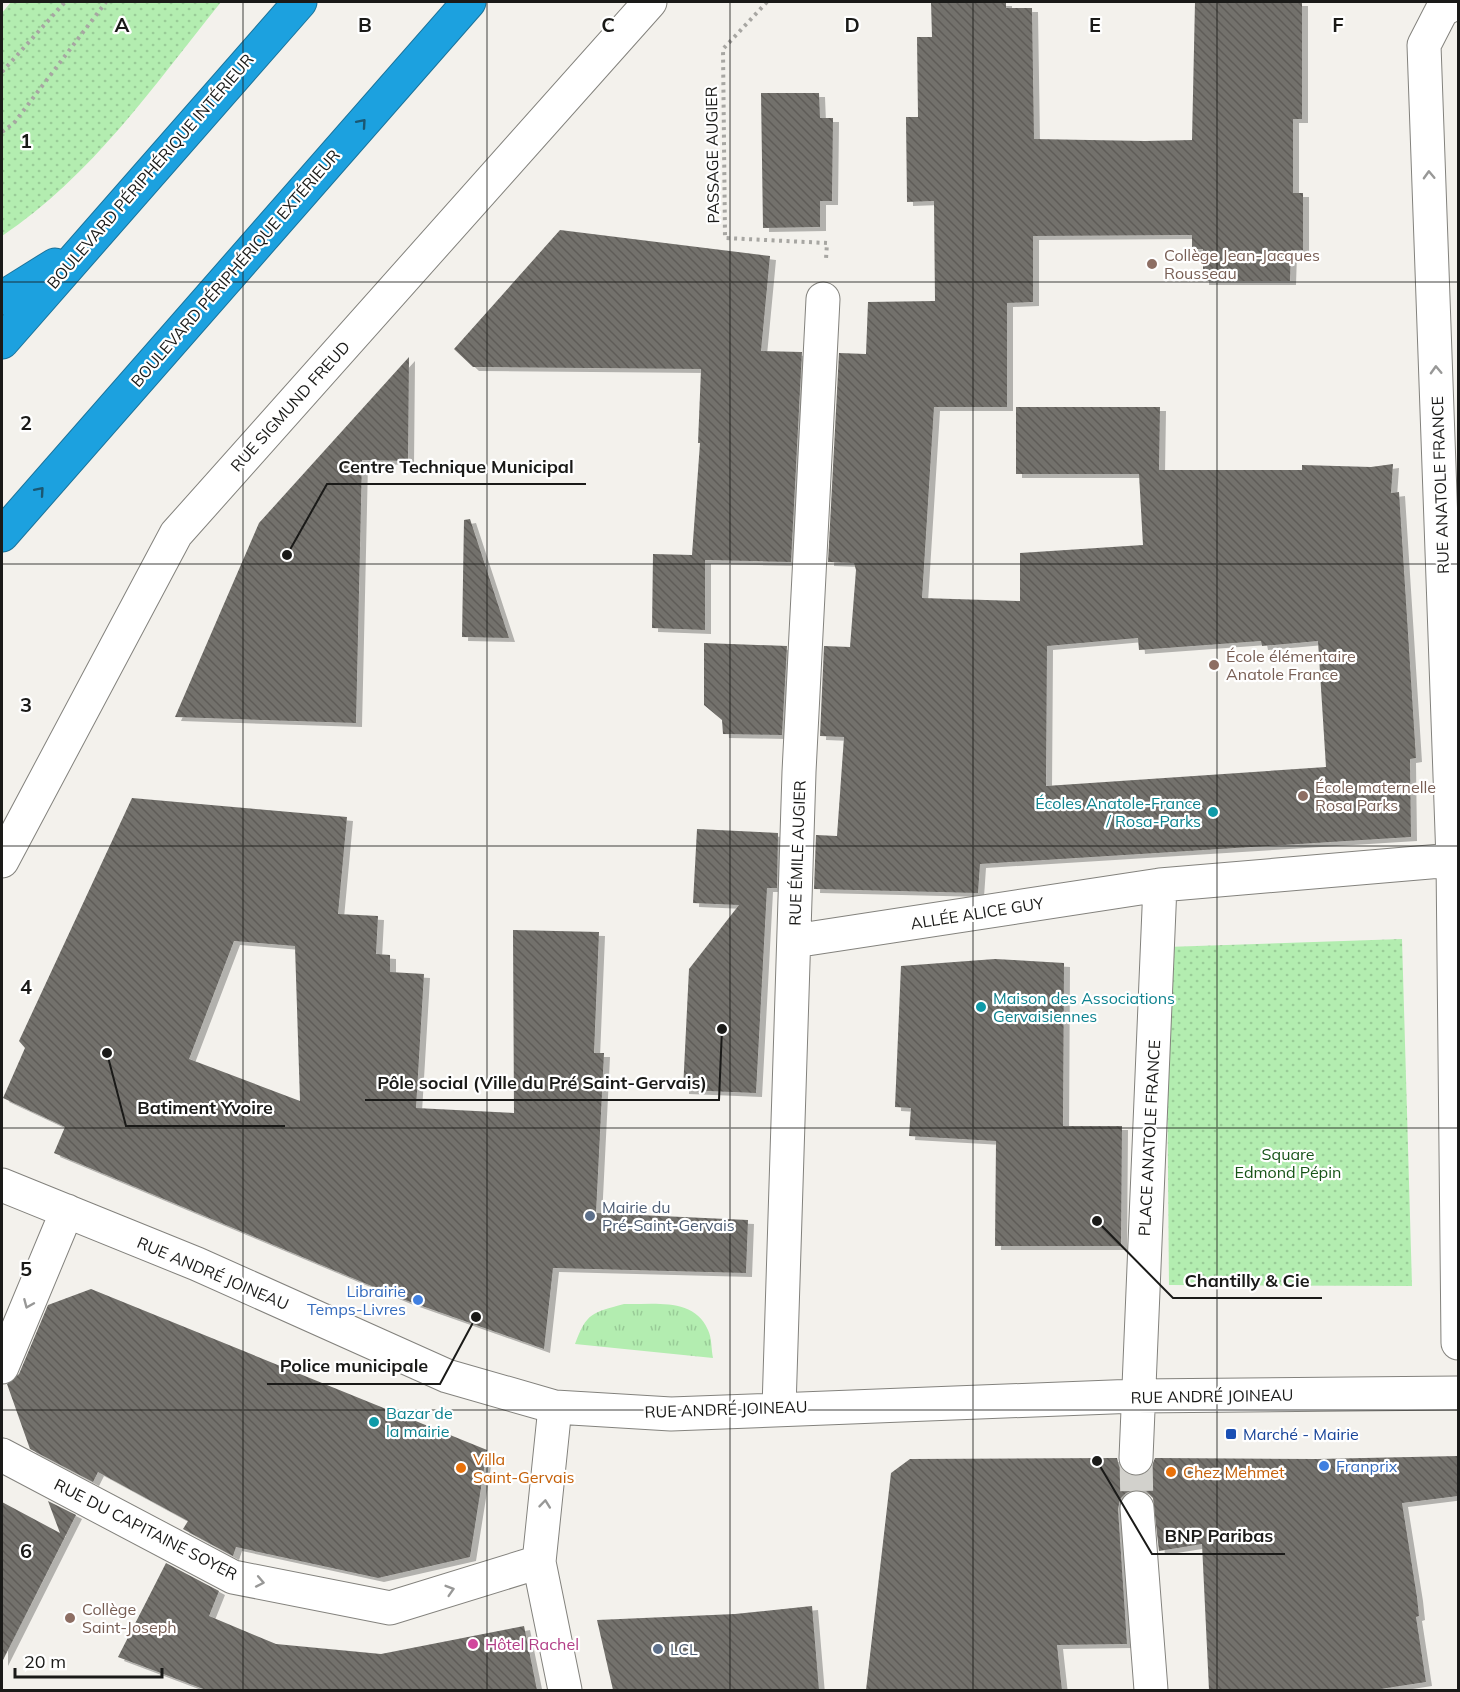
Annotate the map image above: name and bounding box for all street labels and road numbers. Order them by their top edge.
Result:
street label: BOULEVARD PÉRIPHÉRIQUE INTÉRIEUR [43,49,257,293]
street label: PASSAGE AUGIER [701,86,723,224]
street label: BOULEVARD PÉRIPHÉRIQUE EXTÉRIEUR [126,145,344,391]
street label: RUE SIGMUND FREUD [226,337,354,475]
street label: RUE ANATOLE FRANCE [1427,396,1453,574]
street label: RUE ÉMILE AUGIER [784,780,810,926]
street label: ALLÉE ALICE GUY [909,893,1045,933]
street label: PLACE ANATOLE FRANCE [1134,1039,1164,1237]
street label: RUE ANDRÉ JOINEAU [134,1232,292,1314]
street label: RUE ANDRÉ JOINEAU [1130,1385,1294,1407]
street label: RUE ANDRÉ JOINEAU [644,1396,808,1422]
street label: RUE DU CAPITAINE SOYER [51,1474,241,1584]

